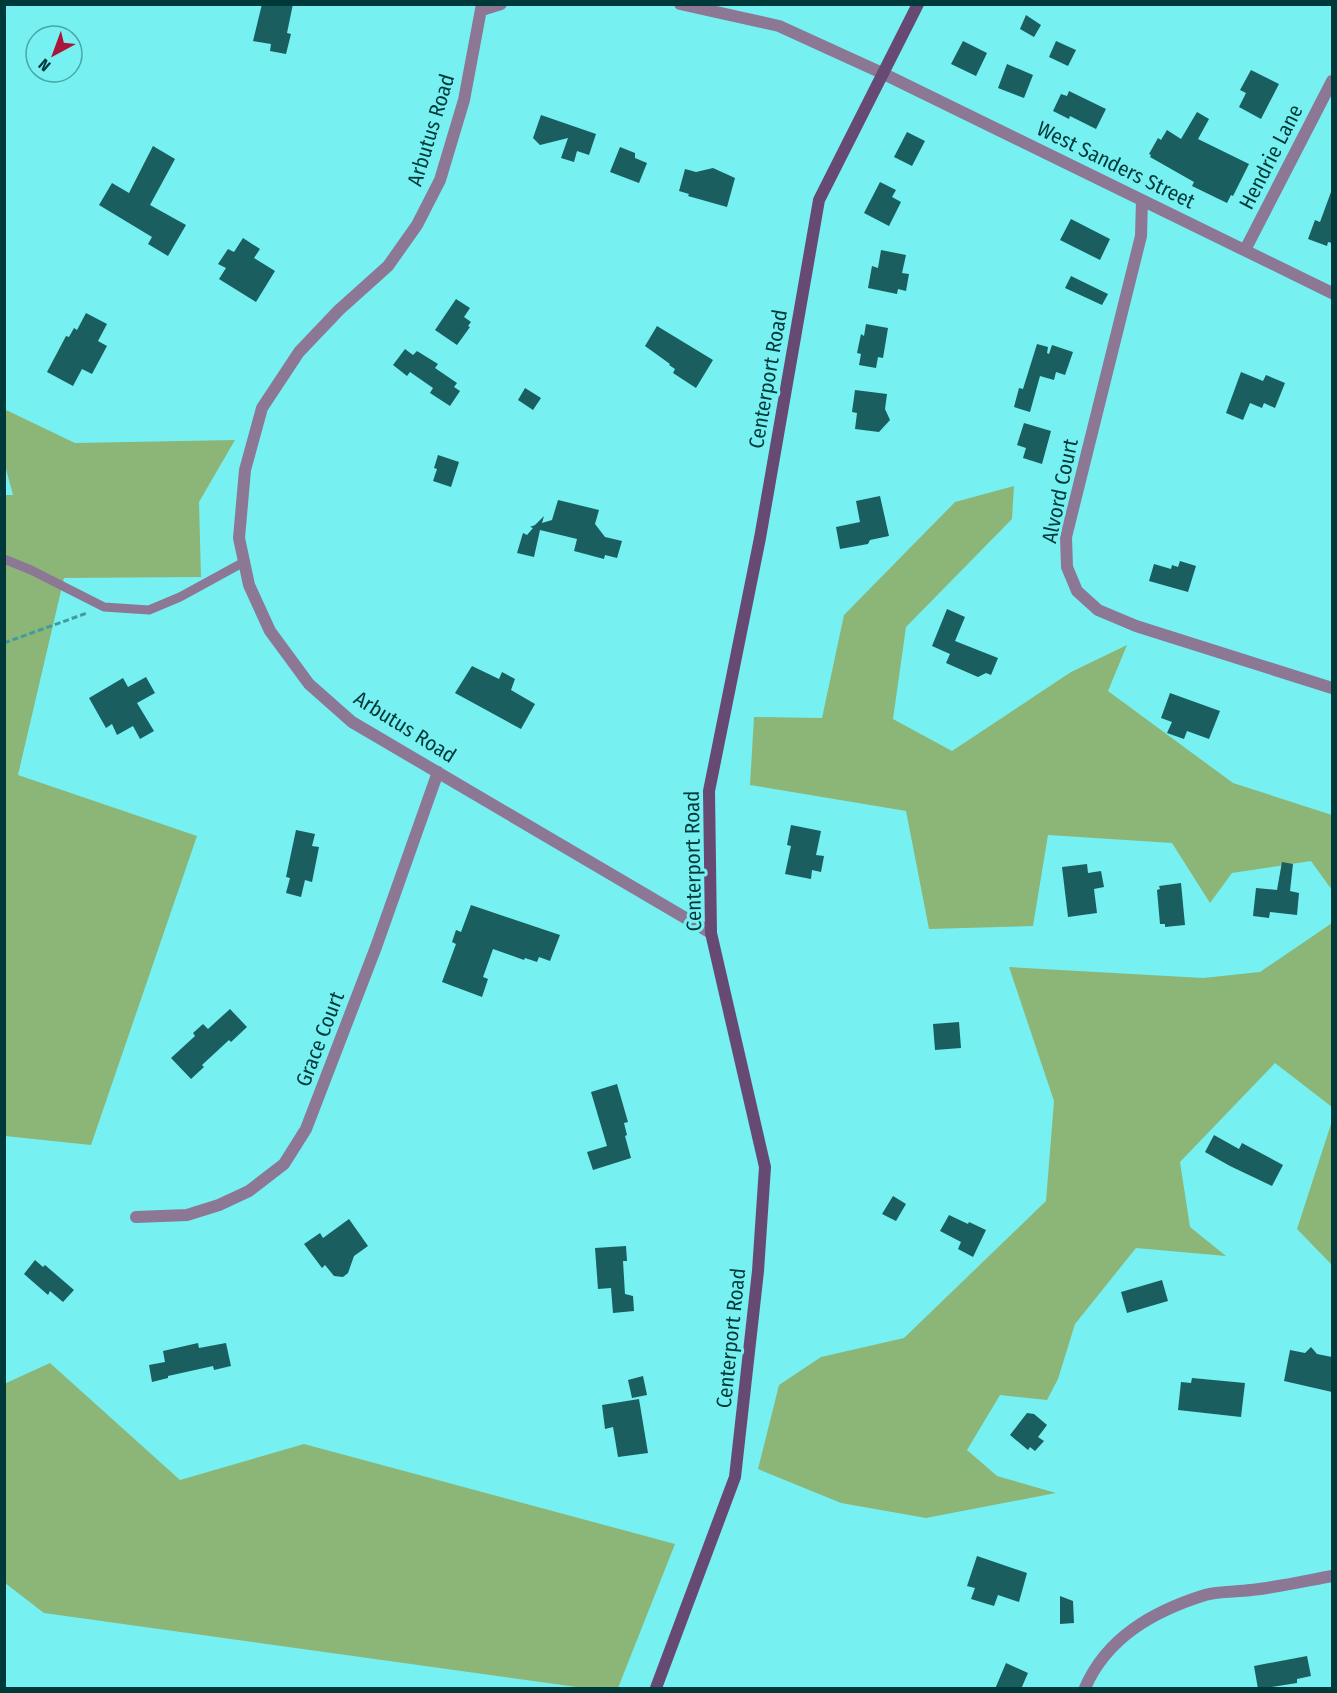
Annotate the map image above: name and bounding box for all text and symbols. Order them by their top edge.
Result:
north arrow [24,24,84,84]
text: N [35,55,54,75]
street label: Arbutus Road [402,71,460,189]
street label: Hendrie Lane [1233,100,1309,214]
street label: West Sanders Street [1033,115,1199,215]
street label: Centerport Road [743,307,793,451]
street label: Alvord Court [1036,436,1084,546]
street label: Arbutus Road [349,685,461,769]
street label: Centerport Road [679,790,707,932]
street label: Grace Court [290,988,350,1090]
street label: Centerport Road [711,1267,751,1409]

